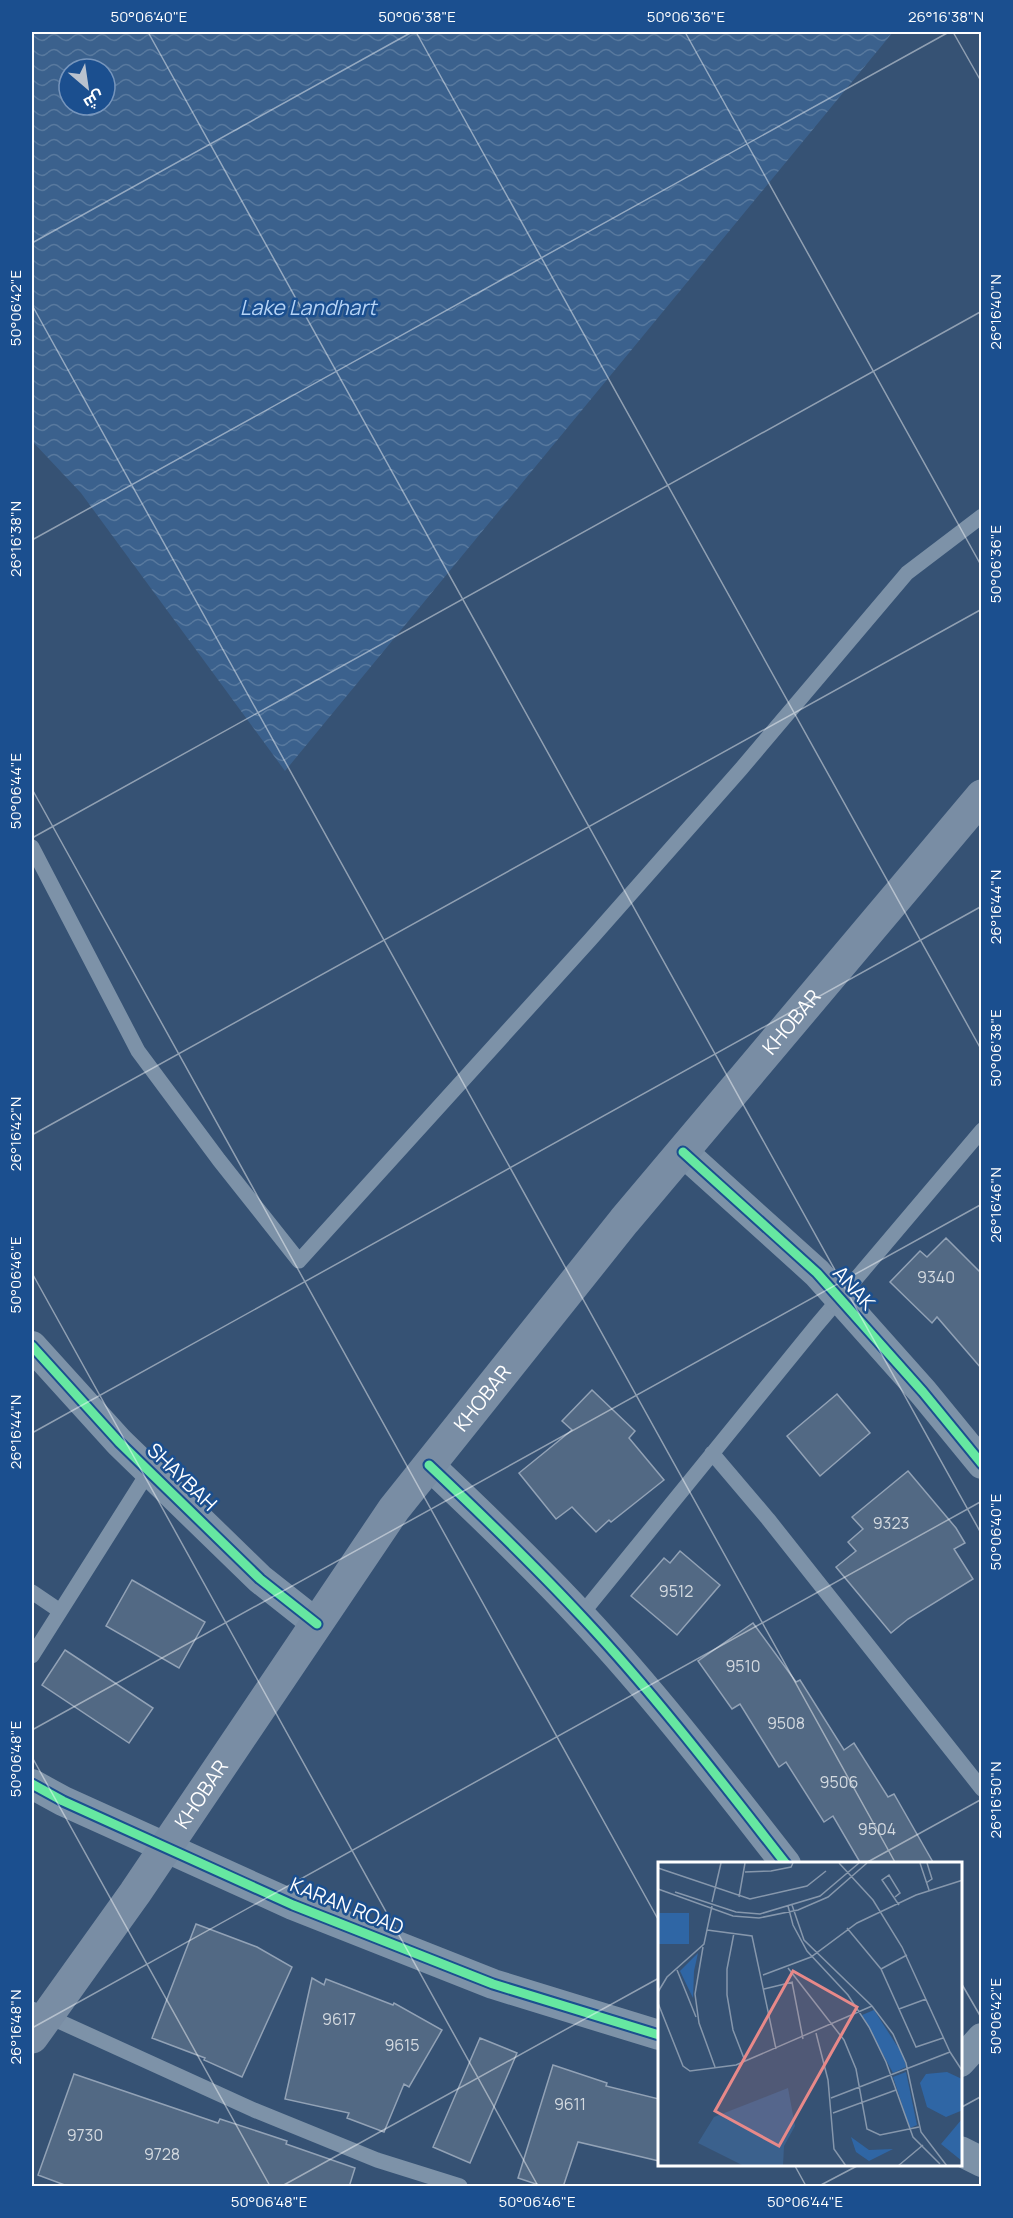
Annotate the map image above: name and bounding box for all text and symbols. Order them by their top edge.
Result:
text: 50°06'40"E [111,6,187,27]
text: 50°06'38"E [378,6,456,27]
text: 50°06'36"E [647,6,725,27]
text: 26°16'38"N [908,6,984,27]
north arrow [57,57,117,117]
text: ش [80,86,109,115]
text: 50°06'42"E [5,270,26,346]
text: 26°16'40"N [985,274,1006,350]
water label: Lake Landhart [240,293,379,321]
text: 26°16'38"N [5,501,26,577]
text: 50°06'36"E [985,525,1006,603]
text: 50°06'44"E [5,753,26,829]
text: 26°16'44"N [985,870,1006,944]
street label: KHOBAR [756,983,827,1060]
text: 50°06'38"E [985,1009,1006,1087]
text: 26°16'42"N [5,1097,26,1171]
text: 26°16'46"N [985,1167,1006,1243]
text: 50°06'46"E [5,1236,26,1314]
street label: ANAK [827,1260,882,1316]
house number: 9340 [917,1266,955,1288]
street label: KHOBAR [447,1359,517,1437]
text: 26°16'44"N [5,1395,26,1469]
street label: SHAYBAH [142,1437,223,1517]
text: 50°06'40"E [985,1494,1006,1570]
house number: 9323 [873,1512,909,1534]
house number: 9512 [659,1580,693,1602]
house number: 9510 [725,1655,761,1677]
house number: 9508 [767,1712,805,1734]
text: 50°06'48"E [5,1721,26,1797]
street label: KHOBAR [168,1754,234,1834]
text: 26°16'50"N [985,1762,1006,1838]
house number: 9506 [820,1771,858,1793]
house number: 9504 [858,1818,896,1840]
inset map [658,1862,962,2167]
street label: KARAN ROAD [286,1870,408,1941]
text: 50°06'42"E [985,1978,1006,2054]
text: 26°16'48"N [5,1990,26,2064]
house number: 9617 [322,2008,356,2030]
house number: 9615 [384,2034,420,2056]
house number: 9611 [554,2093,586,2115]
house number: 9730 [67,2124,103,2146]
house number: 9728 [144,2143,180,2165]
text: 50°06'48"E [231,2191,307,2212]
text: 50°06'46"E [498,2191,576,2212]
text: 50°06'44"E [767,2191,843,2212]

